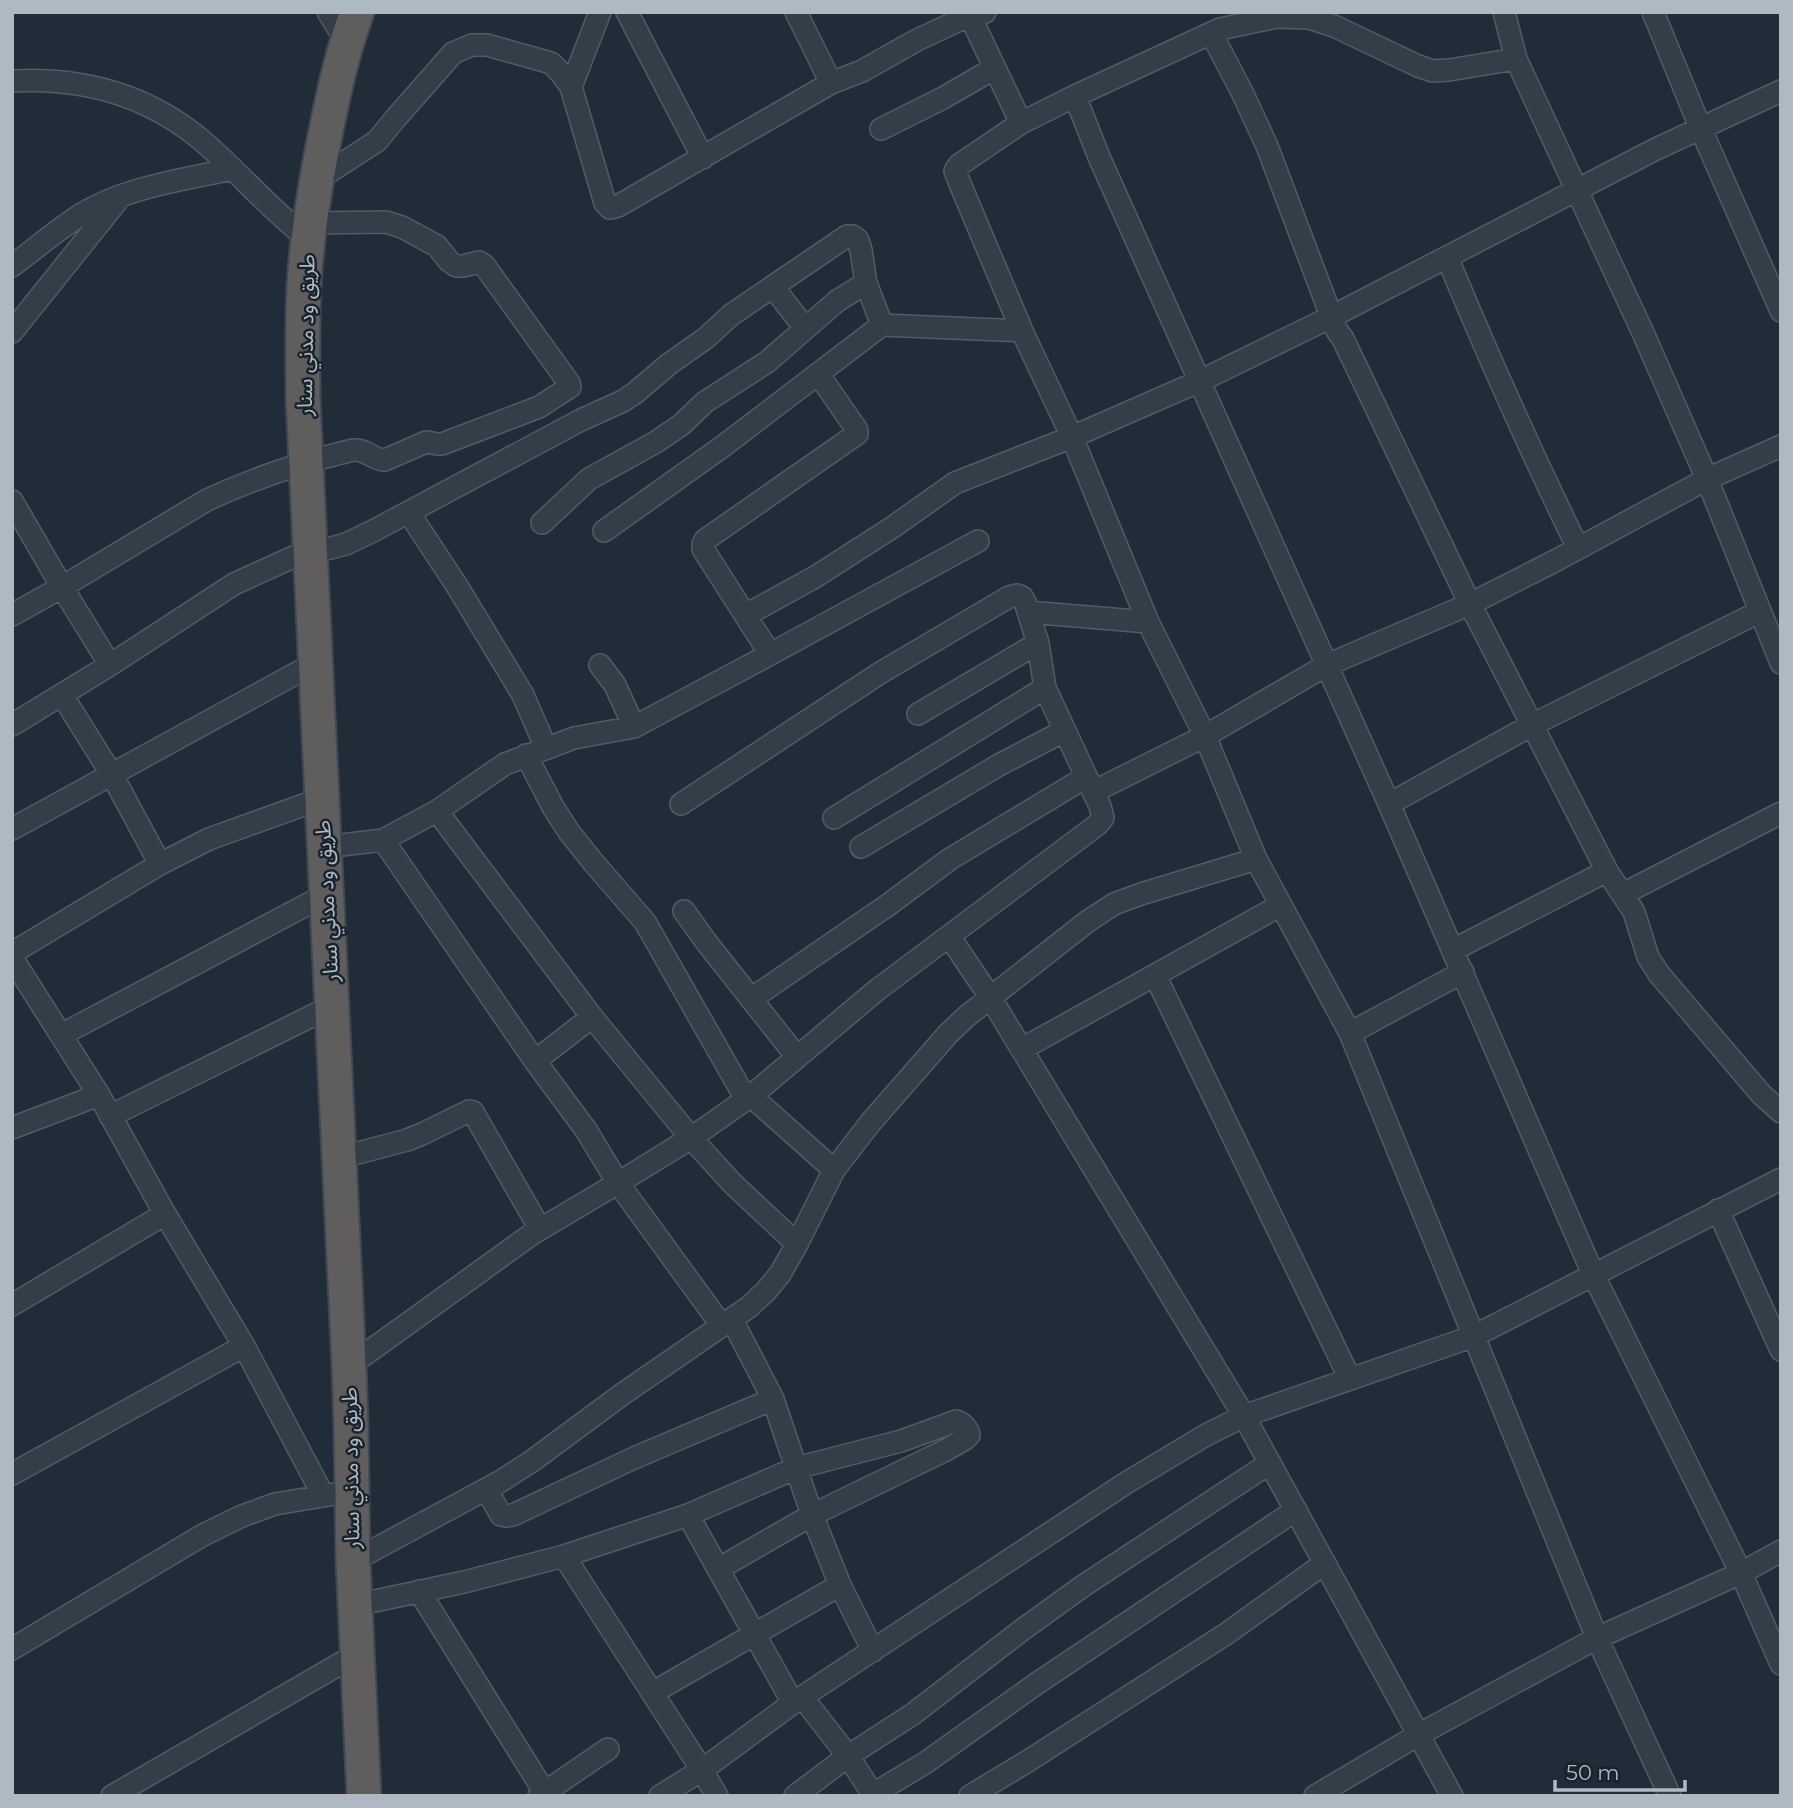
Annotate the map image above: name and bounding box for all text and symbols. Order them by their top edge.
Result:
street label: طريق ود مدني سنار [292,254,323,417]
street label: طريق ود مدني سنار [310,819,347,983]
street label: طريق ود مدني سنار [337,1387,368,1550]
scale bar [1555,1748,1685,1792]
text: 50 m [1566,1760,1620,1785]

